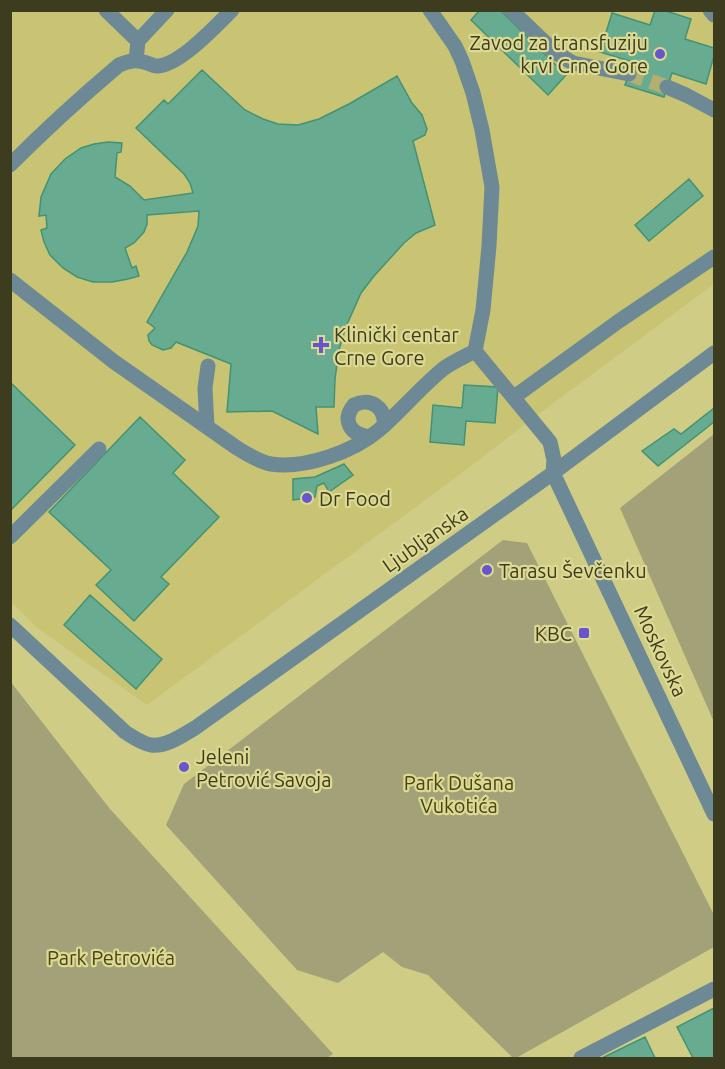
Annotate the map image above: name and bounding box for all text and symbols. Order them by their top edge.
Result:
place label: Zavod za transfuziju krvi Crne Gore [470,31,648,77]
marker: Zavod za transfuziju krvi Crne Gore [653,47,667,61]
place label: Klinički centar Crne Gore [334,323,459,369]
marker: Klinički centar Crne Gore [312,336,330,354]
place label: Dr Food [319,487,391,510]
marker: Dr Food [300,491,314,505]
street label: Ljubljanska [378,501,472,577]
place label: Tarasu Ševčenku [499,559,647,582]
marker: Tarasu Ševčenku [480,563,494,577]
street label: Moskovska [630,602,692,700]
place label: KBC [535,622,572,645]
marker: KBC [577,626,591,640]
place label: Jeleni Petrović Savoja [196,745,332,791]
marker: Jeleni Petrović Savoja [177,760,191,774]
park label: Park Dušana Vukotića [404,771,514,817]
park label: Park Petrovića [47,946,175,969]

